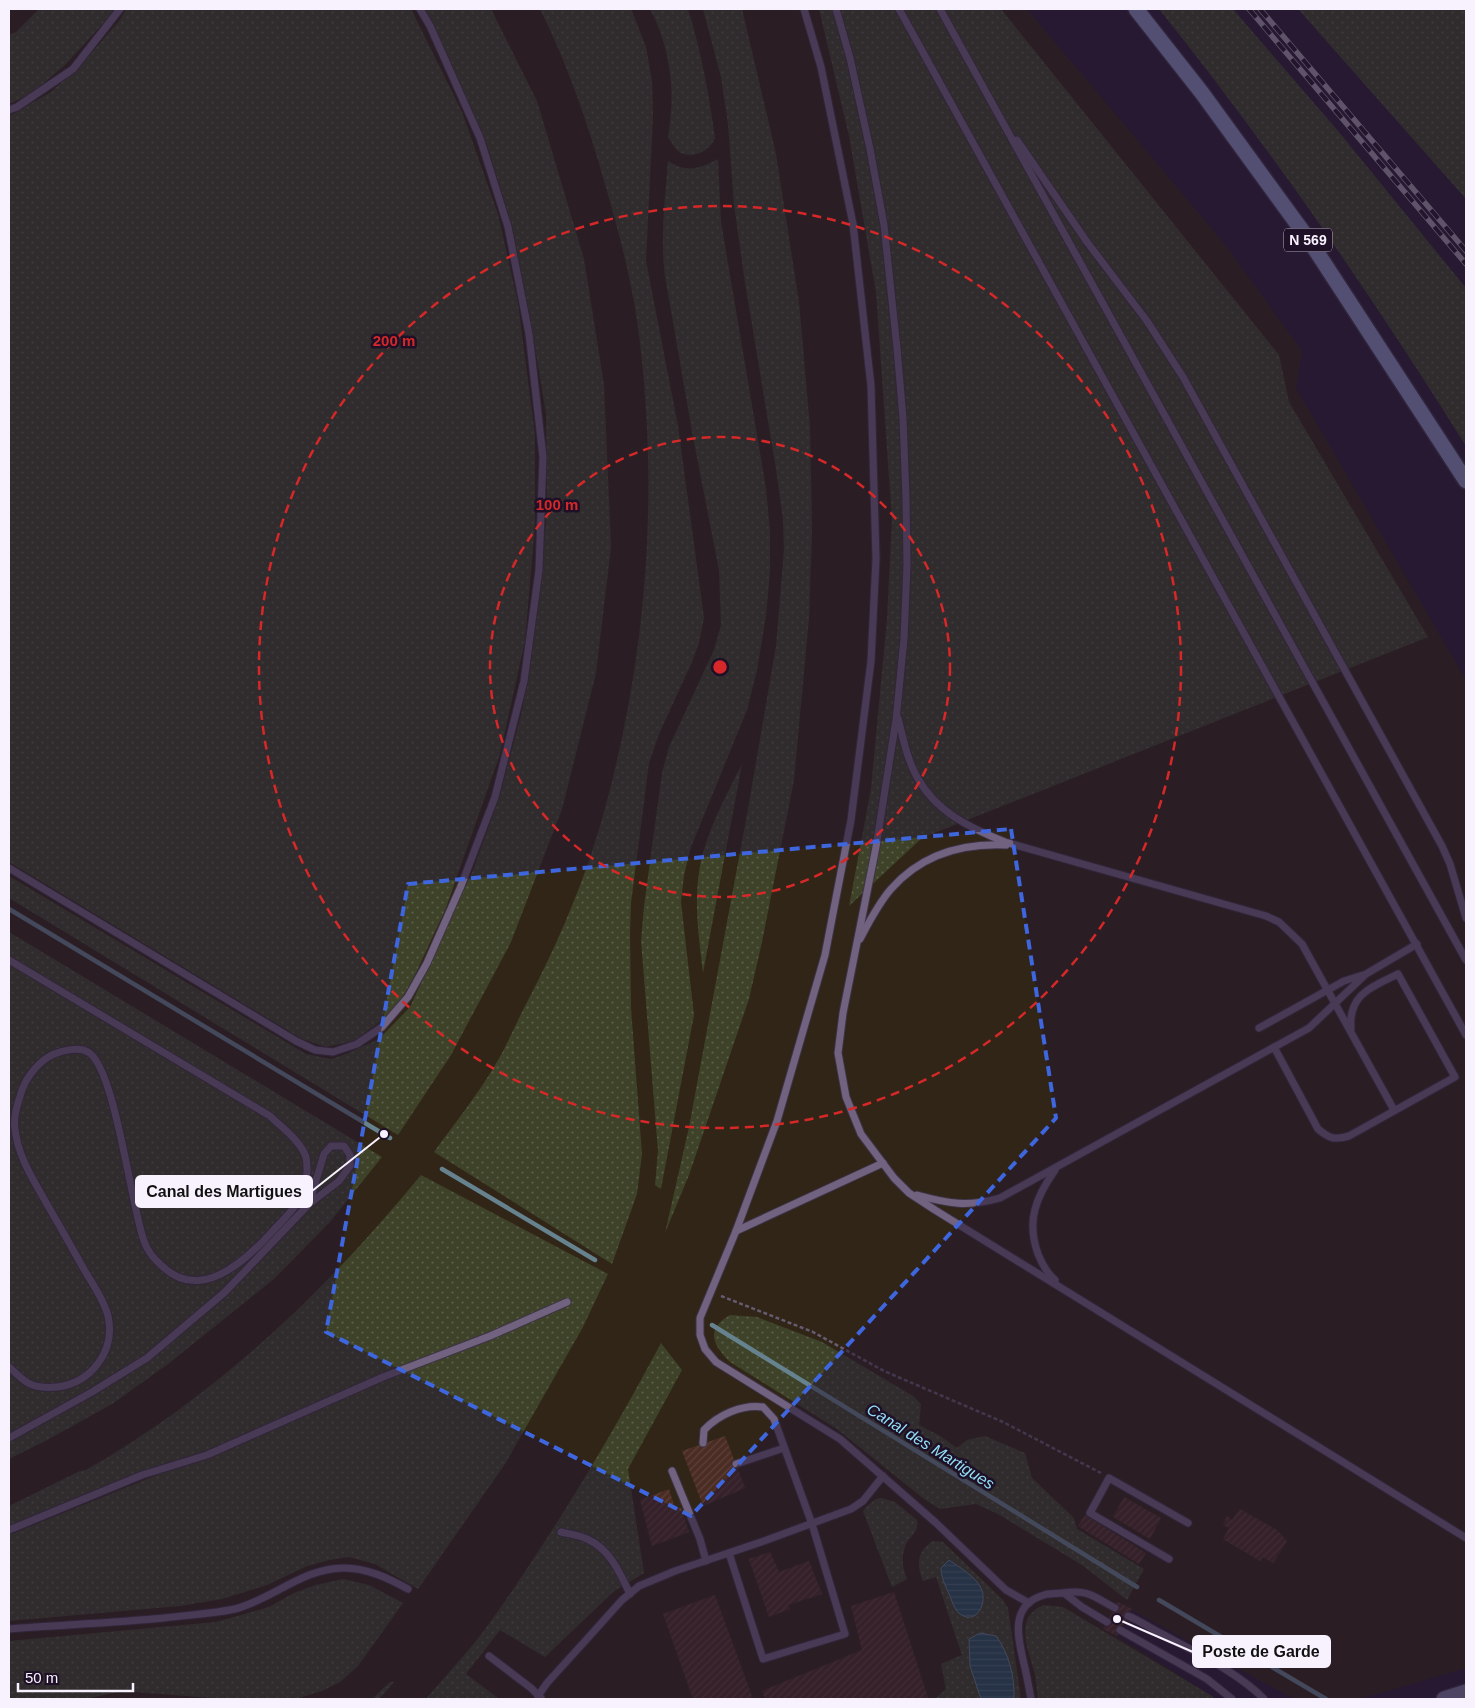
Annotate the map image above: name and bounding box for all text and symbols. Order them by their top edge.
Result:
road number: N 569 [1284,228,1332,252]
text: 200 m [373,332,415,349]
text: 100 m [536,496,578,513]
centre of rings [711,658,729,676]
callout: Canal des Martigues [136,1176,312,1207]
text: Canal des Martigues [146,1183,302,1200]
water label: Canal des Martigues [864,1400,997,1493]
callout: Poste de Garde [1193,1636,1330,1667]
text: Poste de Garde [1202,1643,1320,1660]
scale bar [18,1660,132,1692]
text: 50 m [25,1669,58,1686]

